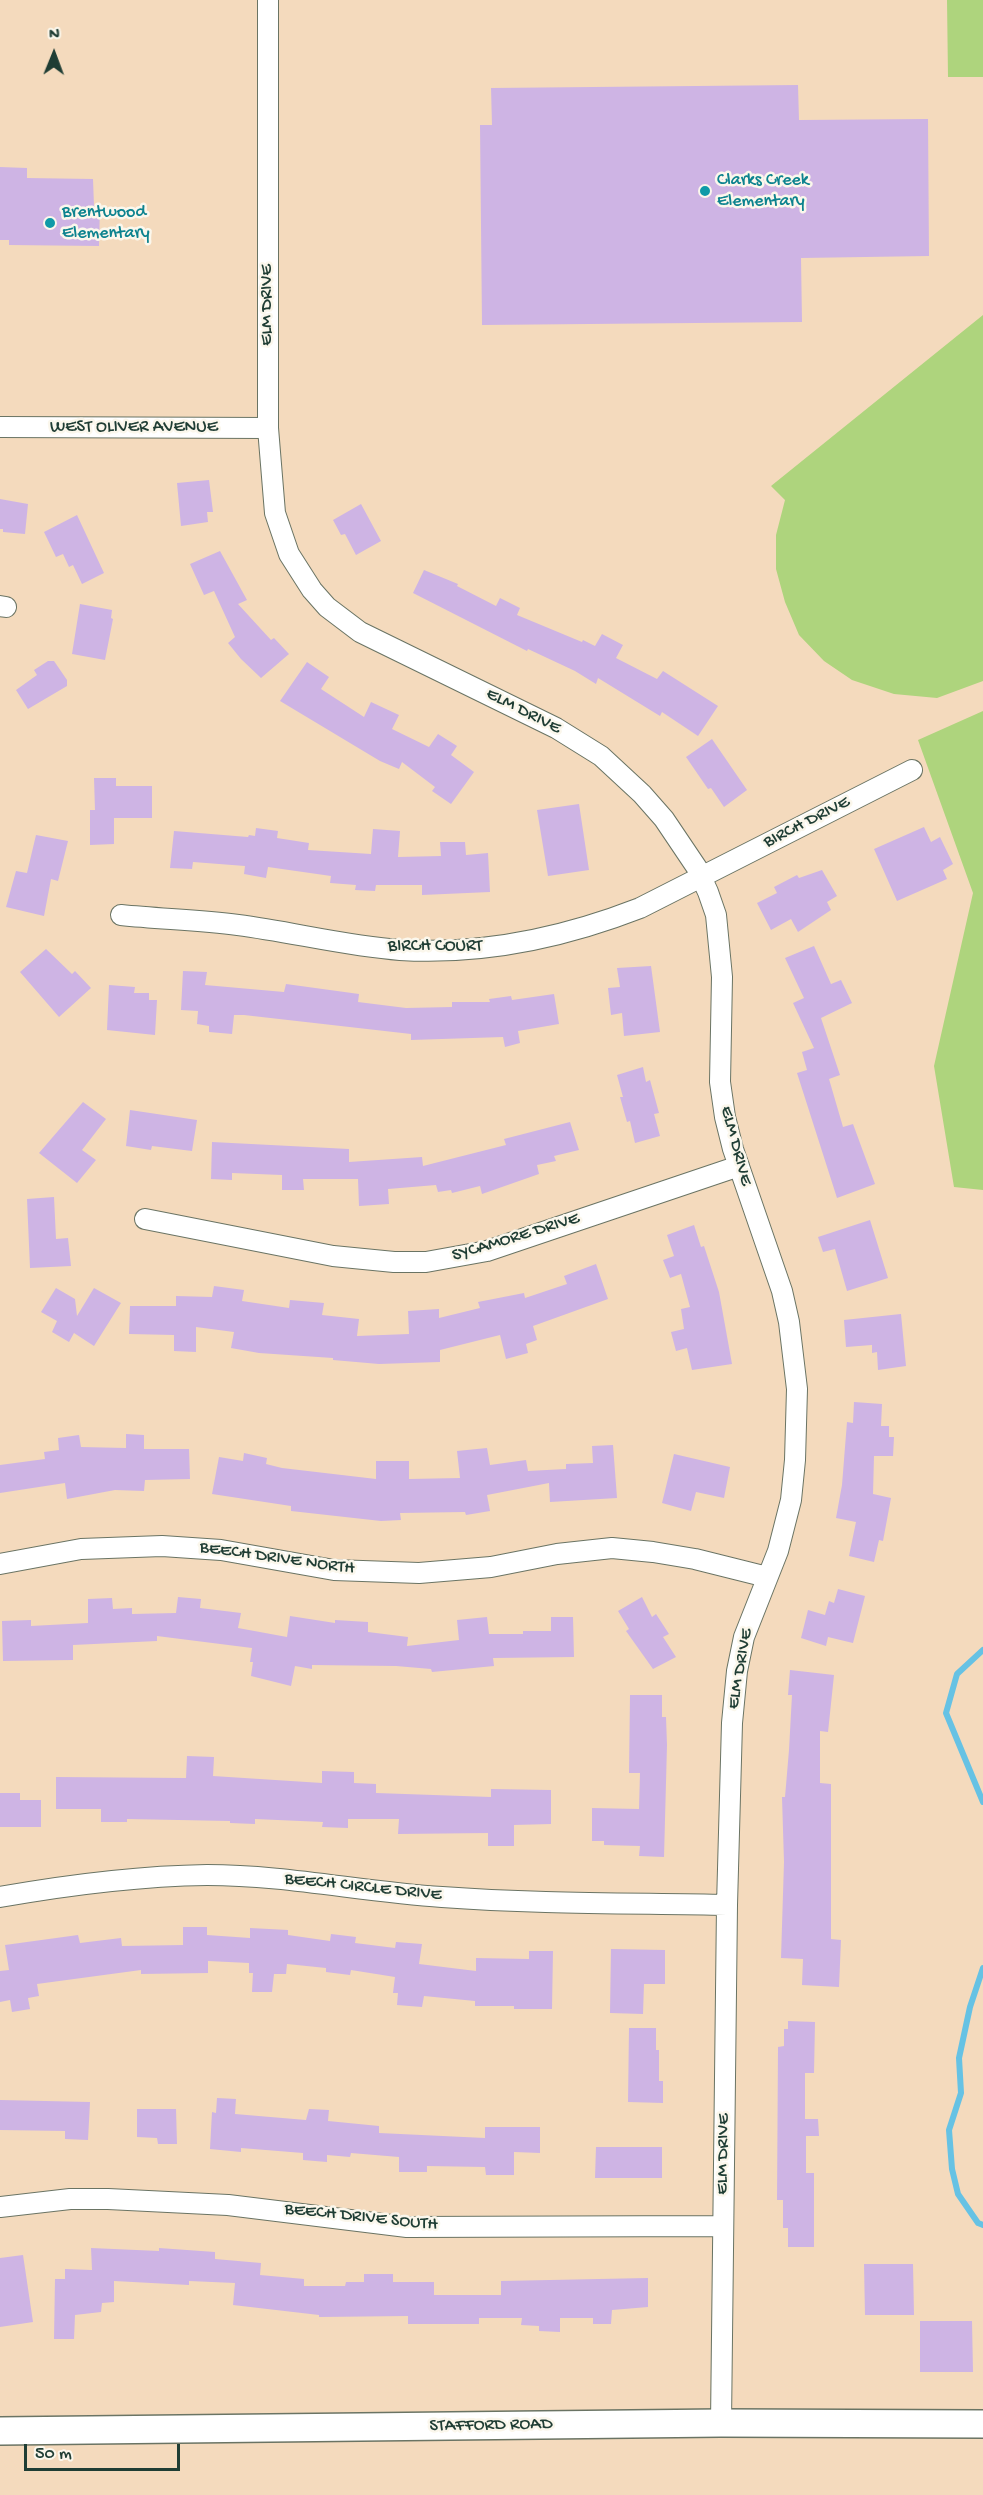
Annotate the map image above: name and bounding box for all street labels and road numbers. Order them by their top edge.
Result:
street label: ELM DRIVE [257,264,279,346]
street label: WEST OLIVER AVENUE [50,417,218,439]
street label: ELM DRIVE [482,684,564,740]
street label: BIRCH DRIVE [760,792,854,854]
street label: BIRCH COURT [388,936,482,958]
street label: ELM DRIVE [714,1104,756,1188]
street label: SYCAMORE DRIVE [450,1208,582,1268]
street label: BEECH DRIVE NORTH [198,1537,356,1581]
street label: ELM DRIVE [723,1627,759,1711]
street label: BEECH CIRCLE DRIVE [283,1869,443,1907]
street label: ELM DRIVE [712,2113,736,2195]
street label: BEECH DRIVE SOUTH [283,2199,439,2237]
street label: STAFFORD ROAD [429,2414,553,2438]

